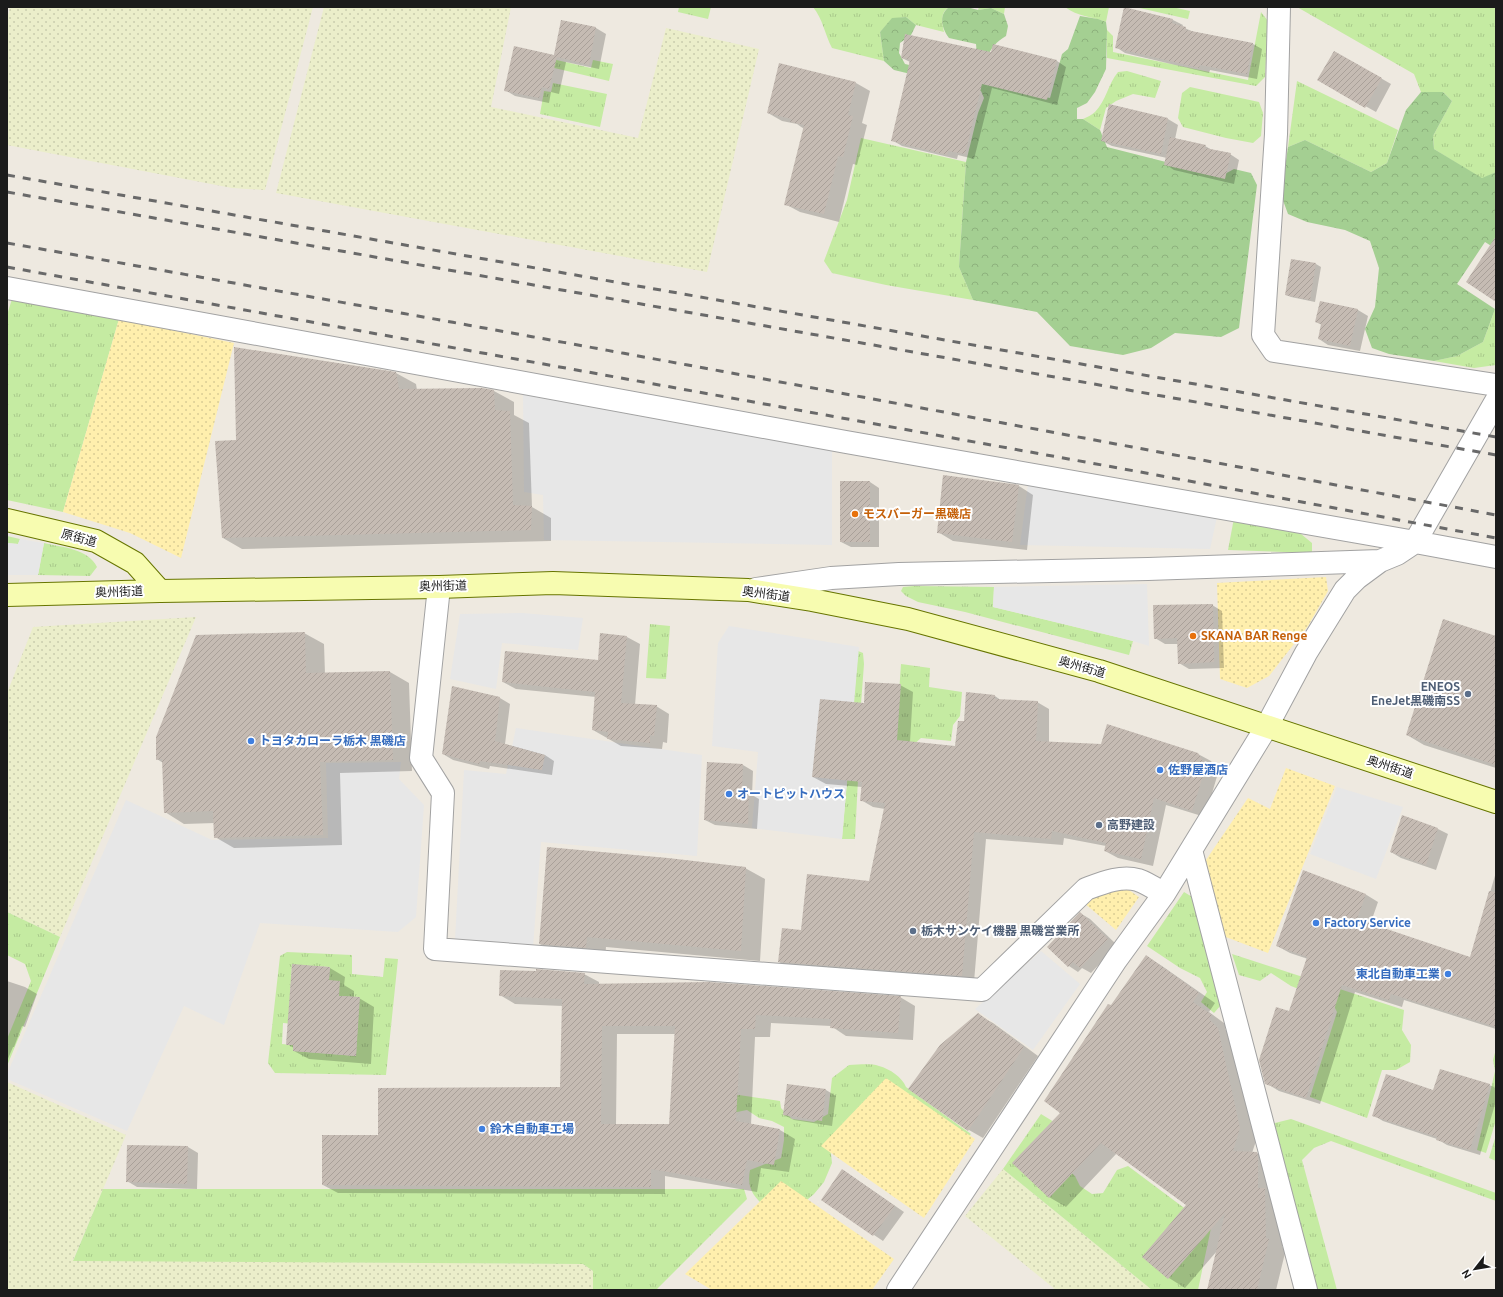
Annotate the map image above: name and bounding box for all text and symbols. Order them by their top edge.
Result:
place label: モスバーガー黒磯店 [863,507,971,520]
marker: モスバーガー黒磯店 [850,509,860,519]
street label: 原街道 [60,527,98,548]
street label: 奥州街道 [419,579,467,592]
street label: 奥州街道 [95,584,143,599]
street label: 奥州街道 [741,584,791,603]
place label: SKANA BAR Renge [1201,629,1307,642]
marker: SKANA BAR Renge [1188,631,1198,641]
street label: 奥州街道 [1057,654,1107,679]
place label: ENEOS EneJet黒磯南SS [1371,680,1460,707]
marker: ENEOS EneJet黒磯南SS [1463,689,1473,699]
place label: トヨタカローラ栃木 黒磯店 [259,734,406,747]
marker: トヨタカローラ栃木 黒磯店 [246,736,256,746]
street label: 奥州街道 [1365,753,1415,780]
place label: 佐野屋酒店 [1168,763,1228,776]
marker: 佐野屋酒店 [1155,765,1165,775]
place label: オートピットハウス [737,787,845,800]
marker: オートピットハウス [724,789,734,799]
place label: 高野建設 [1107,818,1155,831]
marker: 高野建設 [1094,820,1104,830]
place label: Factory Service [1324,916,1411,929]
marker: Factory Service [1311,918,1321,928]
place label: 栃木サンケイ機器 黒磯営業所 [921,924,1080,937]
marker: 栃木サンケイ機器 黒磯営業所 [908,926,918,936]
place label: 東北自動車工業 [1356,967,1440,980]
marker: 東北自動車工業 [1443,969,1453,979]
place label: 鈴木自動車工場 [489,1122,574,1135]
marker: 鈴木自動車工場 [477,1124,487,1134]
north arrow [1455,1249,1495,1289]
text: N [1459,1268,1474,1281]

